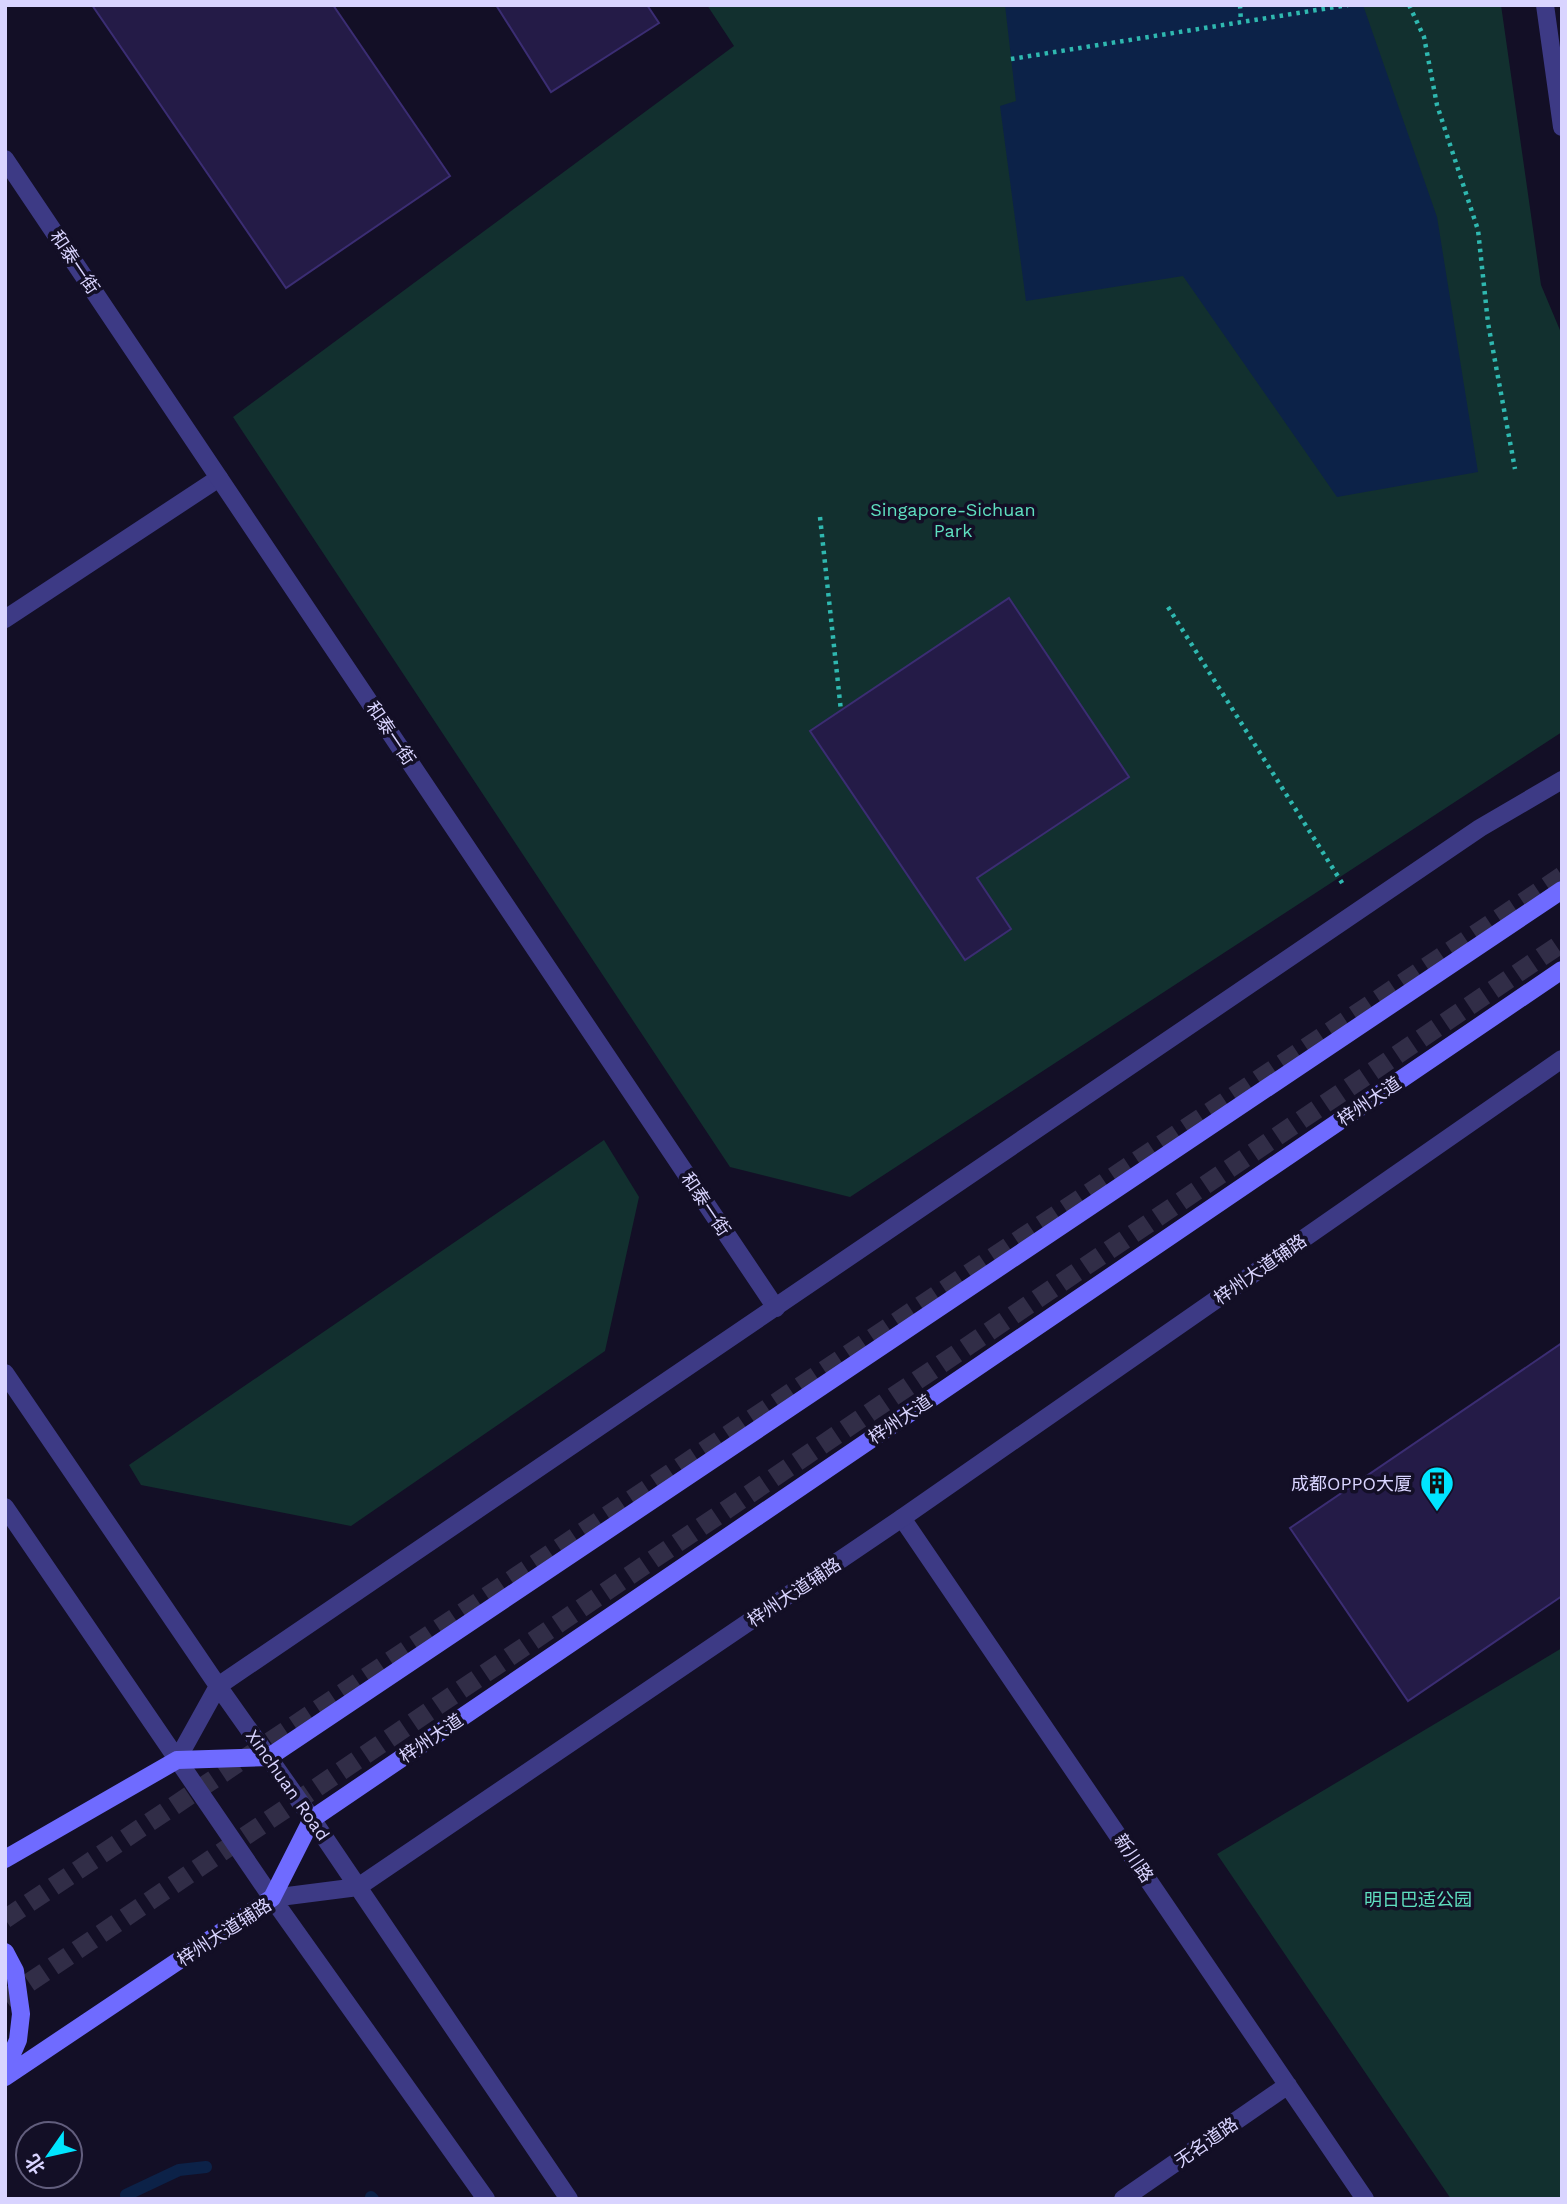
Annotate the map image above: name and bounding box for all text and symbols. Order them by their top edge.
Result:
street label: 和泰一街 [46,226,104,298]
park label: Singapore-Sichuan Park [870,499,1036,541]
street label: 和泰一街 [362,697,420,769]
street label: 梓州大道 [1333,1072,1405,1130]
street label: 和泰一街 [677,1168,735,1240]
street label: 梓州大道辅路 [1210,1229,1310,1309]
street label: 梓州大道 [864,1390,936,1448]
building icon: 成都OPPO大厦 [1418,1464,1456,1513]
place label: 成都OPPO大厦 [1291,1473,1412,1494]
street label: 梓州大道辅路 [743,1553,845,1631]
street label: 梓州大道 [395,1709,467,1767]
street label: Xinchuan Road [242,1726,334,1844]
street label: 新川路 [1110,1830,1158,1886]
park label: 明日巴适公园 [1364,1889,1472,1910]
street label: 梓州大道辅路 [173,1894,275,1970]
street label: 无名道路 [1170,2113,1242,2171]
north arrow [14,2120,84,2190]
text: 北 [20,2150,50,2179]

